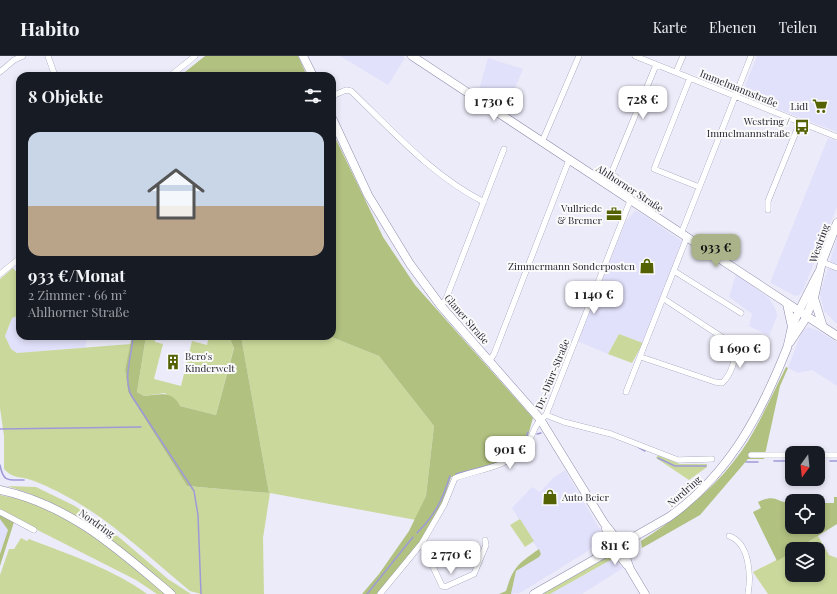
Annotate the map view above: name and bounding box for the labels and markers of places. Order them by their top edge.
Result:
pin: 728 € [615,86,671,120]
pin: 1 730 € [457,88,531,122]
supermarket icon: Lidl [811,97,829,115]
place label: Lidl [791,99,808,113]
place label: Westring / Immelmannstraße [707,114,790,140]
bus stop icon: Westring / Immelmannstraße [793,118,811,136]
place label: Vullriede & Bremer [557,201,603,227]
office icon: Vullriede & Bremer [605,205,623,223]
pin: 933 € [688,234,744,268]
shop icon: Zimmermann Sonderposten [638,257,656,275]
place label: Zimmermann Sonderposten [508,259,635,273]
pin: 1 140 € [557,281,631,315]
pin: 1 690 € [703,335,777,369]
place label: Bero's Kinderwelt [185,349,235,375]
building icon: Bero's Kinderwelt [164,353,182,371]
pin: 901 € [482,436,538,470]
shop icon: Auto Beier [541,488,559,506]
place label: Auto Beier [561,490,610,504]
pin: 811 € [587,532,643,566]
pin: 2 770 € [414,541,488,575]

